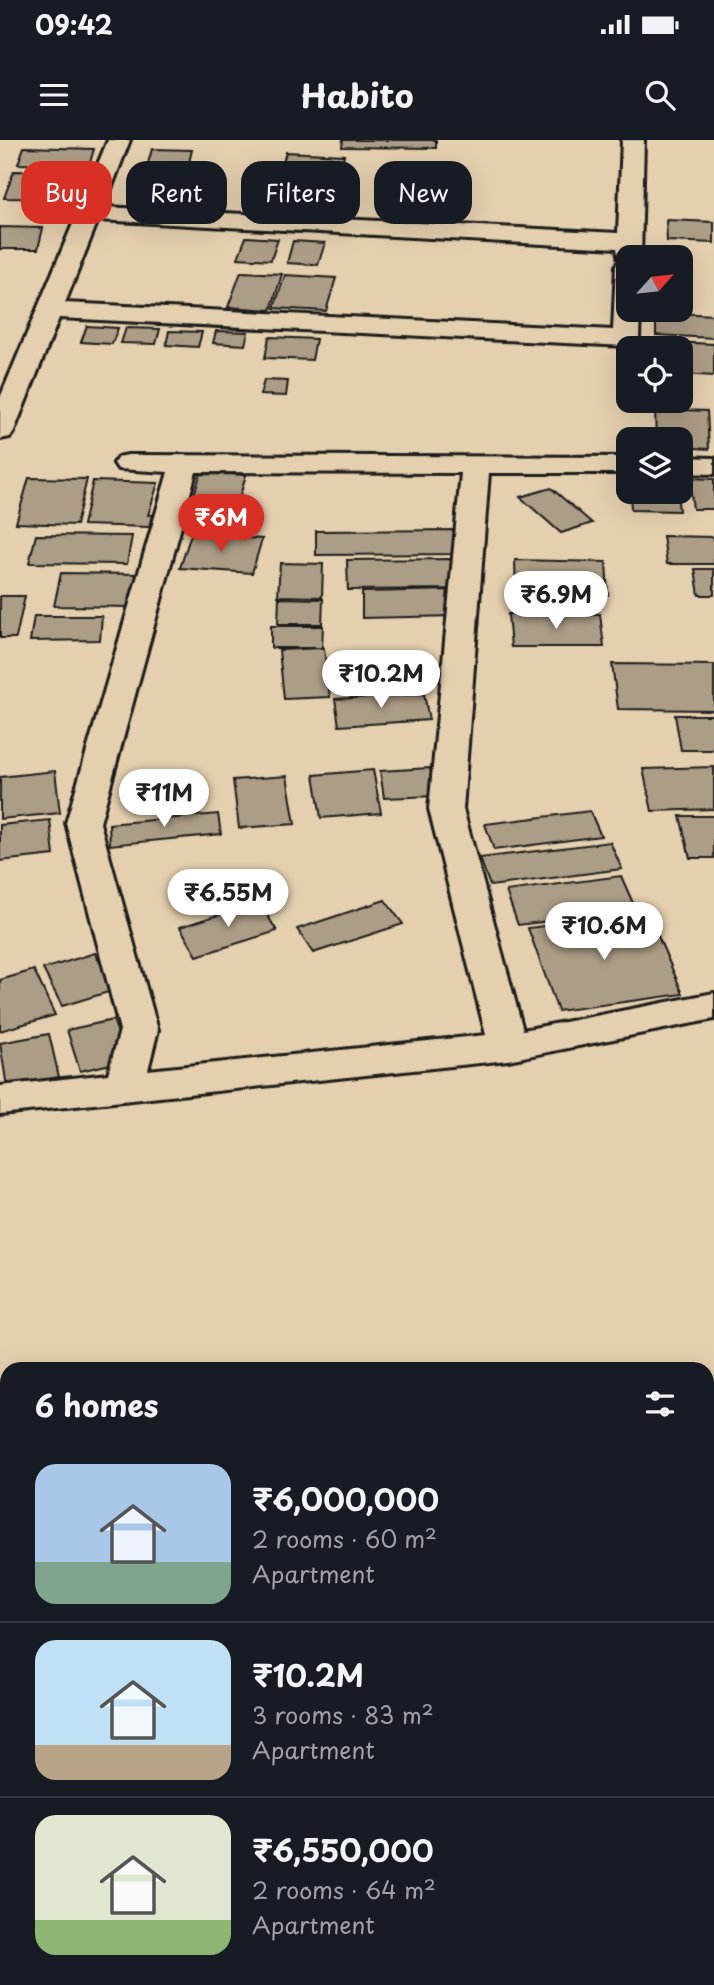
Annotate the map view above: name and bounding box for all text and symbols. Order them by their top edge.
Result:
text: 09:42 [35,5,113,44]
text: Habito [301,71,413,119]
icon: menu [35,76,73,114]
icon: search [641,76,679,114]
chip: Buy [21,161,112,224]
chip: Rent [126,161,227,224]
chip: Filters [241,161,360,224]
chip: New [374,161,472,224]
north arrow [616,245,693,322]
map controls [616,245,693,504]
button: locate [616,336,693,413]
button: layers [616,427,693,504]
pin: ₹6M [187,494,255,554]
text: ₹6M [194,499,248,534]
pin: ₹6.9M [507,572,605,631]
text: ₹6.9M [520,576,592,611]
pin: ₹10.2M [324,650,438,710]
text: ₹10.2M [338,655,424,690]
pin: ₹11M [123,770,205,829]
text: ₹11M [135,774,193,809]
pin: ₹6.55M [171,870,285,929]
text: ₹6.55M [183,874,273,909]
pin: ₹10.6M [547,902,661,962]
text: ₹10.6M [561,907,647,942]
text: 6 homes [35,1382,158,1427]
icon: filters [641,1385,679,1423]
text: ₹6,000,000 [252,1476,439,1521]
icon: home [91,1492,175,1576]
text: 2 rooms · 60 m² [252,1521,437,1556]
text: Apartment [252,1556,375,1591]
text: ₹10.2M [252,1652,364,1697]
icon: home [91,1668,175,1752]
text: 3 rooms · 83 m² [252,1697,434,1732]
text: Apartment [252,1732,375,1767]
text: ₹6,550,000 [252,1827,434,1872]
icon: home [91,1843,175,1927]
text: 2 rooms · 64 m² [252,1872,436,1907]
text: Apartment [252,1907,375,1942]

